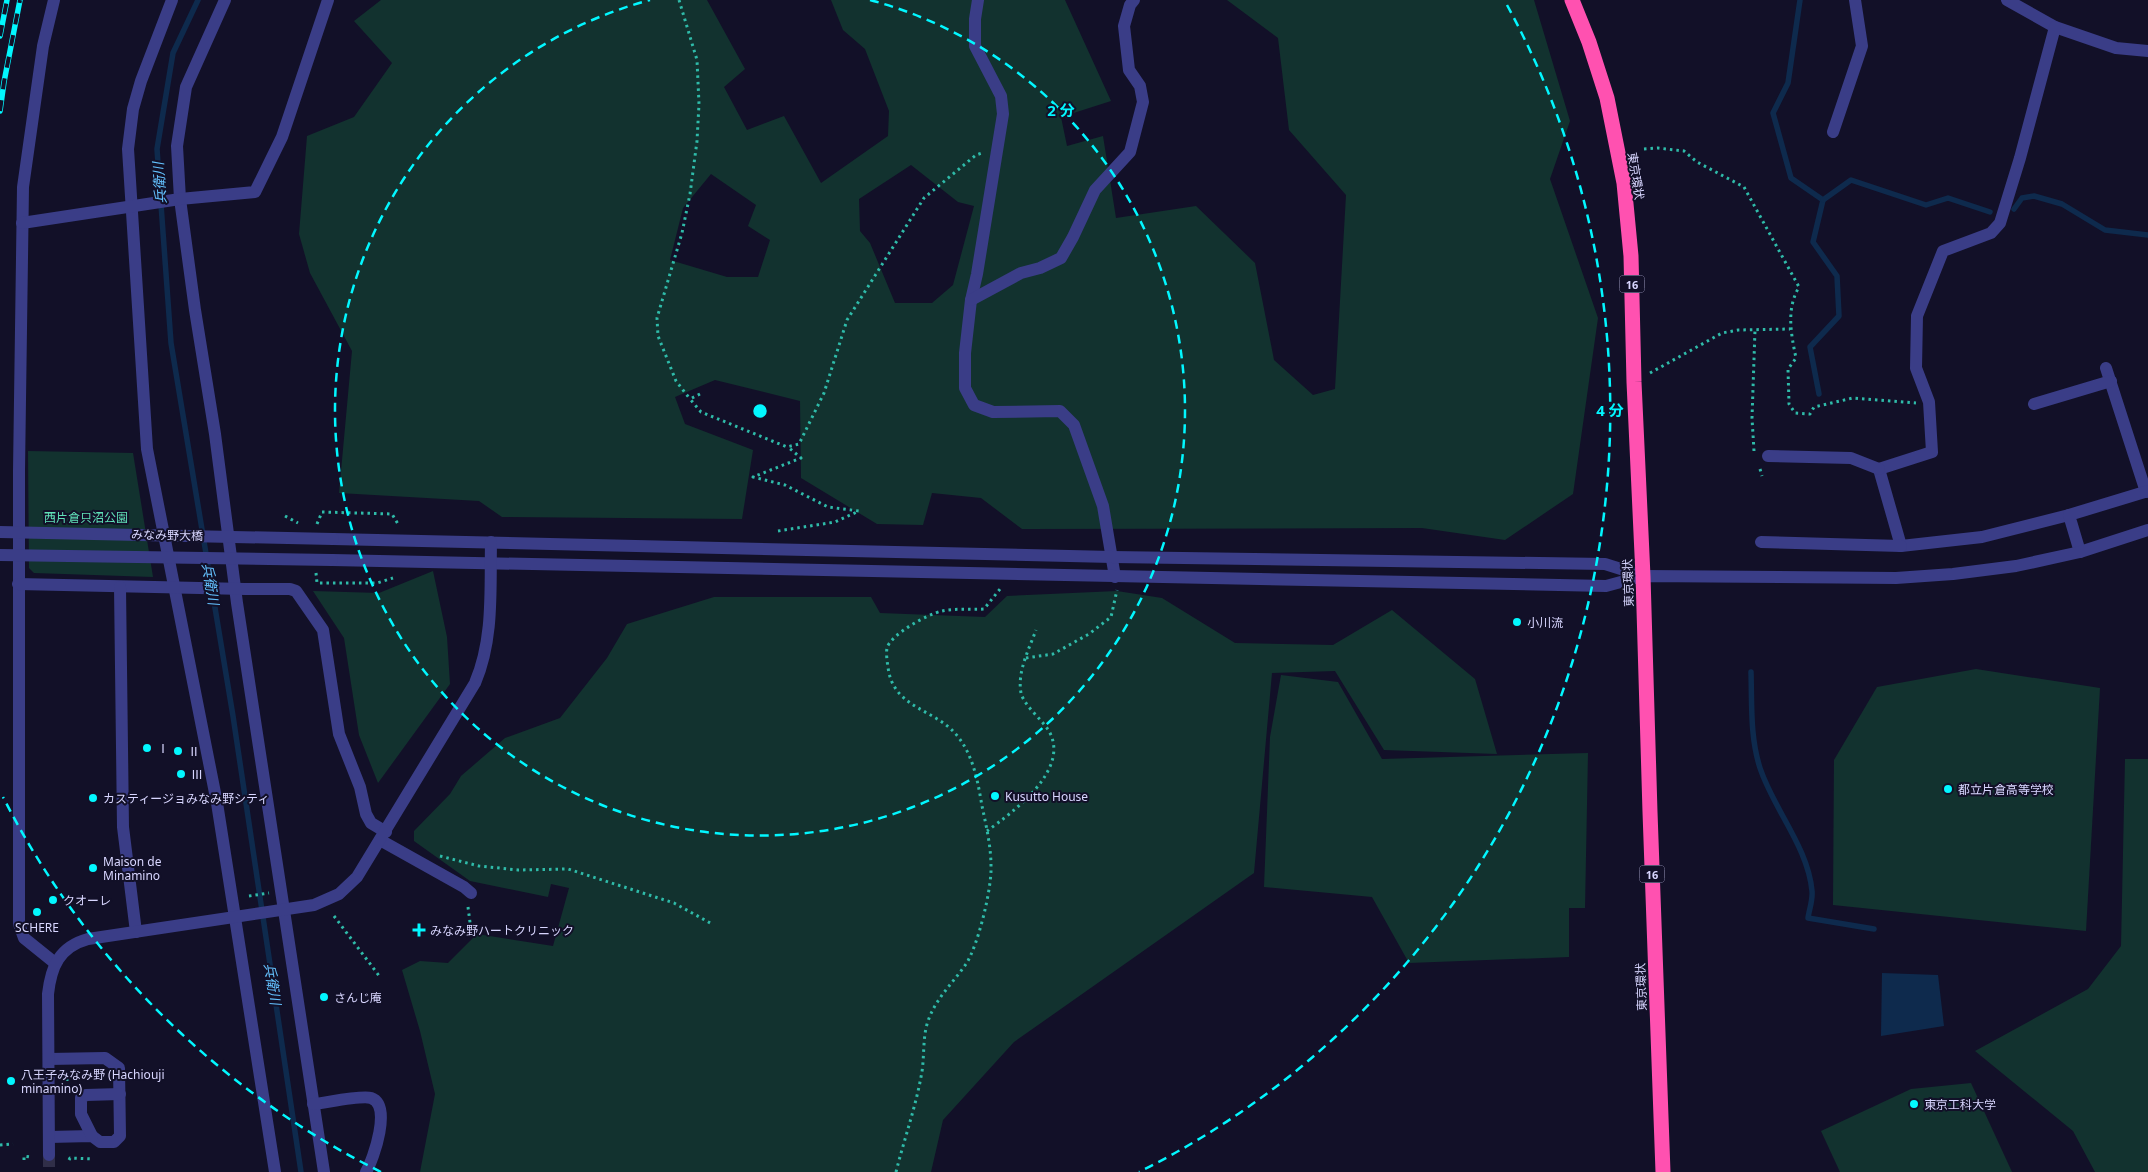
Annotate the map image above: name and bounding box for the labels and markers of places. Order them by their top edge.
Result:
centre of rings [751,402,769,420]
place label: 小川流 [1527,614,1563,631]
marker: 小川流 [1511,616,1523,628]
place label: Ⅰ [157,740,169,757]
marker: Ⅰ [141,742,153,754]
place label: Ⅱ [188,743,200,760]
marker: Ⅱ [172,745,184,757]
place label: Ⅲ [191,766,203,783]
marker: Ⅲ [175,768,187,780]
place label: 都立片倉高等学校 [1958,781,2054,798]
marker: 都立片倉高等学校 [1942,783,1954,795]
place label: Kusutto House [1005,788,1088,805]
place label: カスティージョみなみ野シティ [103,790,269,807]
marker: Kusutto House [989,790,1001,802]
marker: カスティージョみなみ野シティ [87,792,99,804]
place label: Maison de Minamino [103,853,162,884]
marker: Maison de Minamino [87,862,99,874]
place label: クオーレ [63,892,111,909]
marker: クオーレ [47,894,59,906]
marker: SCHERE [31,906,43,918]
place label: SCHERE [15,919,59,936]
place label: みなみ野ハートクリニック [430,922,574,939]
marker: みなみ野ハートクリニック [412,923,426,937]
place label: さんじ庵 [334,989,382,1006]
marker: さんじ庵 [318,991,330,1003]
place label: 八王子みなみ野 (Hachiouji minamino) [21,1066,165,1097]
marker: 八王子みなみ野 (Hachiouji minamino) [5,1075,17,1087]
place label: 東京工科大学 [1924,1096,1996,1113]
marker: 東京工科大学 [1908,1098,1920,1110]

